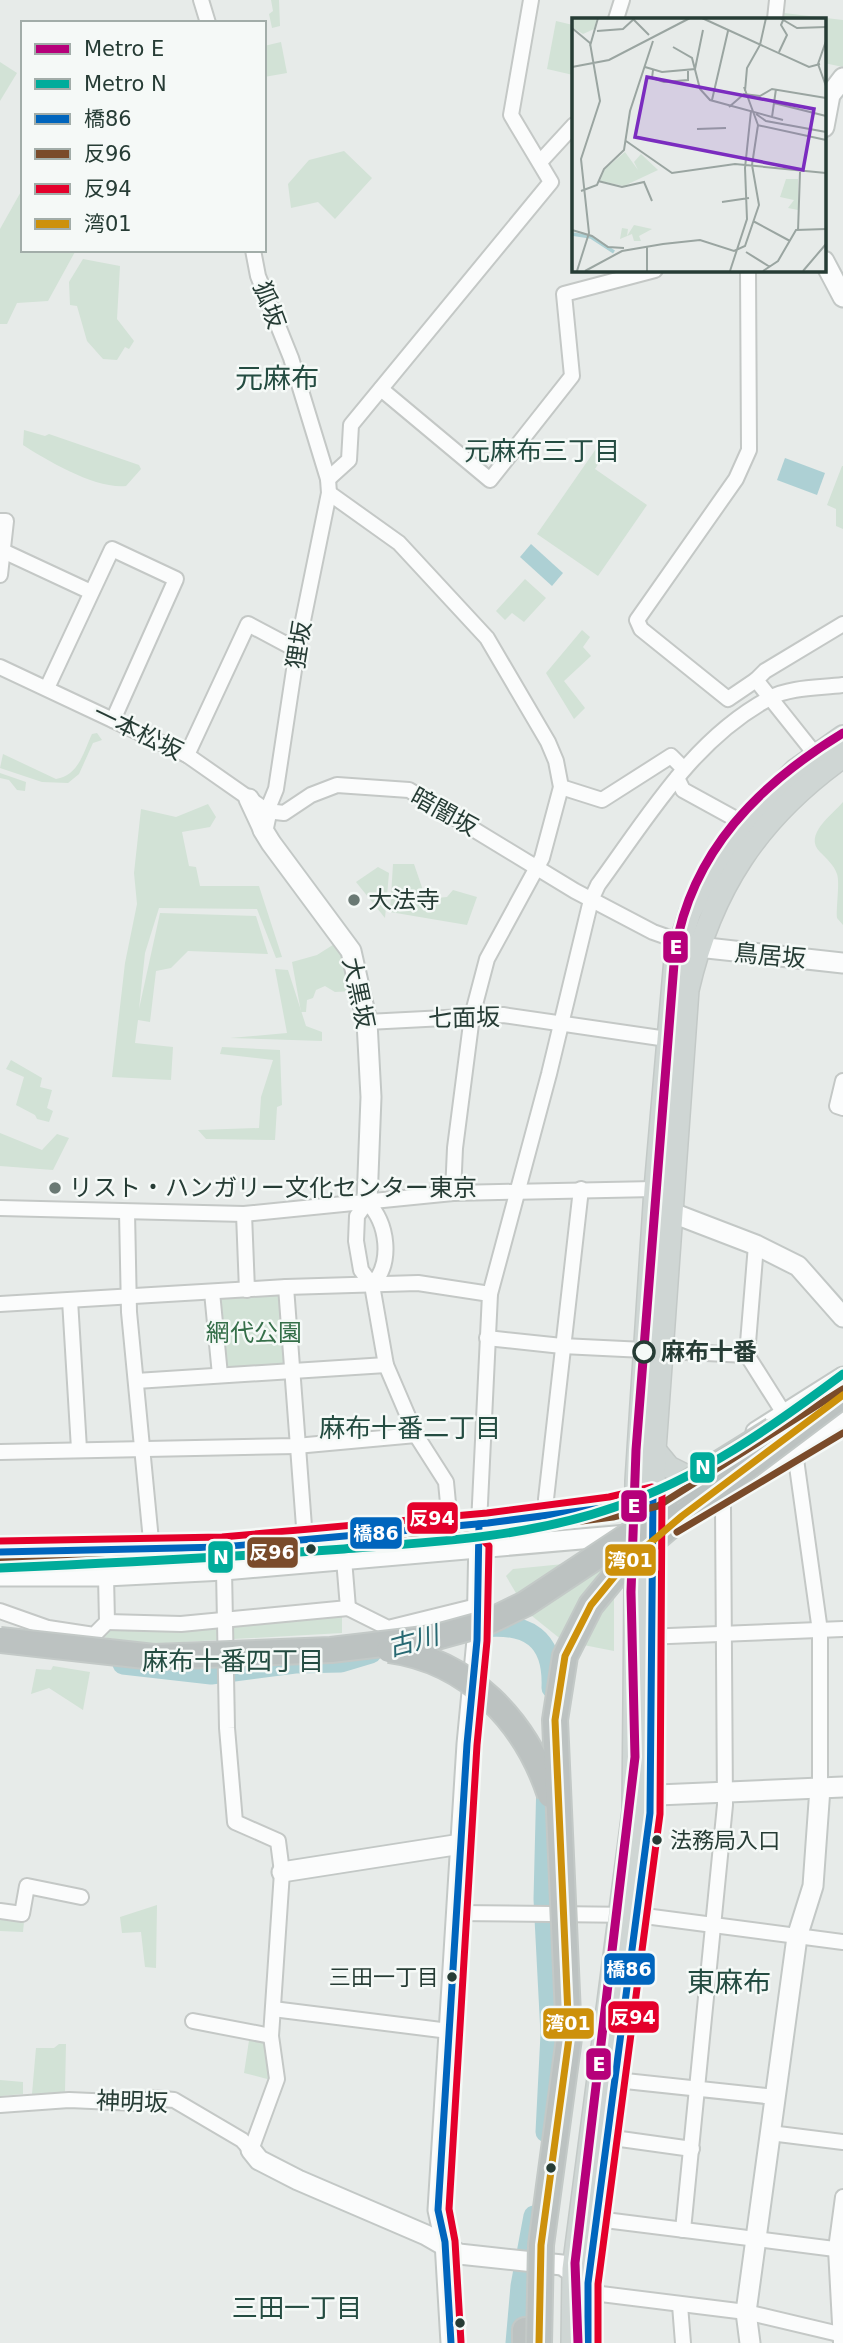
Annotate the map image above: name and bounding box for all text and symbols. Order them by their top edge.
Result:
inset map [572,18,826,271]
legend [21,21,266,252]
text: Metro E [84,37,164,61]
text: Metro N [84,72,167,96]
text: 橋86 [84,107,132,131]
text: 反96 [84,142,132,166]
text: 反94 [84,177,132,201]
text: 湾01 [84,212,132,236]
street label: 狐坂 [248,278,290,332]
district label: 元麻布 [235,362,319,395]
district label: 元麻布三丁目 [464,436,620,466]
street label: 狸坂 [281,619,317,671]
street label: 一本松坂 [89,698,187,766]
street label: 暗闇坂 [406,782,482,842]
place label: 大法寺 [368,886,440,914]
marker: 大法寺 [346,892,362,908]
line badge: E [662,930,689,964]
text: E [670,936,682,958]
street label: 鳥居坂 [733,939,807,973]
street label: 大黒坂 [337,955,379,1031]
street label: 七面坂 [428,1003,500,1033]
place label: リスト・ハンガリー文化センター東京 [69,1174,477,1202]
marker: リスト・ハンガリー文化センター東京 [47,1180,63,1196]
park label: 網代公園 [206,1319,302,1347]
place label: 麻布十番 [661,1338,757,1366]
marker: 麻布十番 [633,1341,655,1363]
district label: 麻布十番二丁目 [319,1413,501,1443]
line badge: N [689,1451,716,1484]
text: N [695,1456,711,1478]
line badge: E [620,1489,648,1523]
text: E [628,1495,640,1517]
line badge: 反94 [406,1501,459,1535]
text: 反94 [409,1507,455,1529]
line badge: 橋86 [349,1516,403,1550]
text: 橋86 [353,1522,399,1544]
line badge: 反96 [246,1536,299,1569]
line badge: N [207,1540,234,1574]
text: 反96 [249,1541,295,1563]
unlabelled marker [304,1542,318,1556]
line badge: 湾01 [604,1543,657,1577]
text: N [213,1546,229,1568]
text: 湾01 [607,1549,653,1571]
water label: 古川 [384,1619,445,1662]
district label: 麻布十番四丁目 [142,1646,324,1676]
place label: 法務局入口 [670,1828,780,1853]
marker: 法務局入口 [650,1833,664,1847]
line badge: 橋86 [603,1952,656,1986]
text: 橋86 [606,1958,652,1980]
place label: 三田一丁目 [329,1965,439,1990]
district label: 東麻布 [687,1966,771,1999]
marker: 三田一丁目 [445,1970,459,1984]
line badge: 反94 [607,2000,660,2034]
text: 反94 [610,2006,656,2028]
line badge: 湾01 [542,2007,595,2040]
text: 湾01 [545,2012,591,2034]
line badge: E [585,2047,612,2081]
text: E [593,2053,605,2075]
street label: 神明坂 [96,2087,168,2117]
unlabelled marker [544,2161,558,2175]
district label: 三田一丁目 [232,2293,362,2323]
unlabelled marker [453,2316,467,2330]

